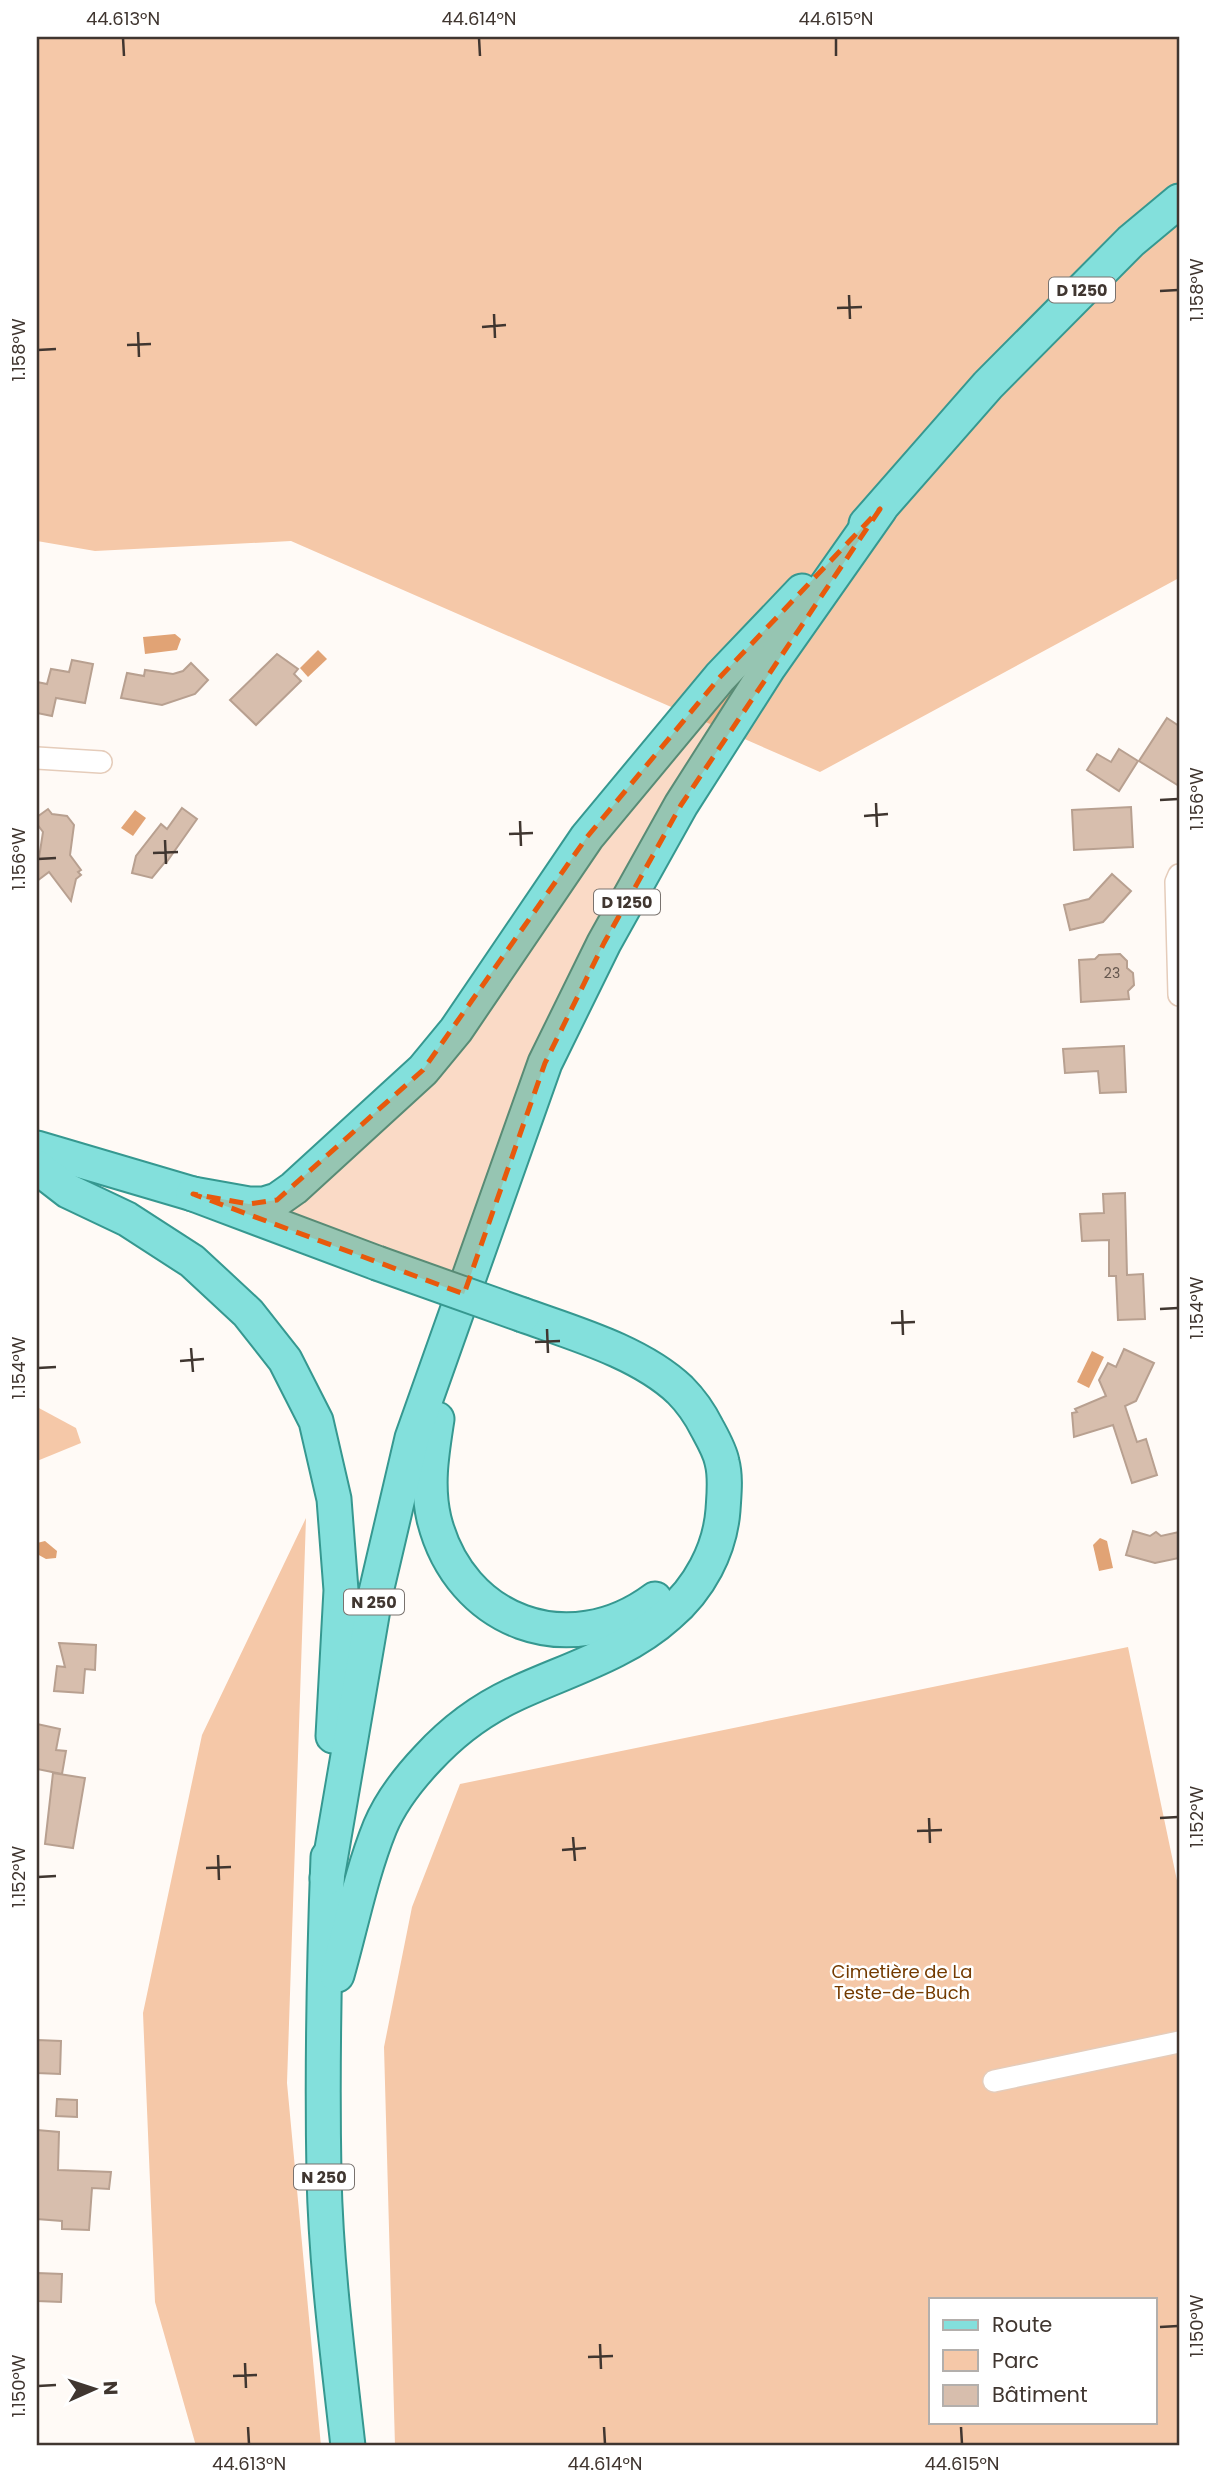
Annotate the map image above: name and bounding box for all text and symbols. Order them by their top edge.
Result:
text: 44.613°N [86,6,160,31]
text: 44.614°N [442,6,516,31]
text: 44.615°N [799,6,873,31]
text: 1.158°W [1184,258,1209,321]
road number: D 1250 [1049,278,1115,302]
text: 1.158°W [6,318,31,381]
text: 1.156°W [1184,767,1209,830]
text: 1.156°W [6,827,31,890]
road number: D 1250 [594,890,660,914]
house number: 23 [1104,963,1120,983]
text: 1.154°W [1184,1276,1209,1339]
text: 1.154°W [6,1336,31,1399]
road number: N 250 [344,1590,404,1614]
text: 1.152°W [1184,1786,1209,1848]
text: 1.152°W [6,1846,31,1908]
park label: Cimetière de La Teste-de-Buch [832,1959,972,2005]
road number: N 250 [294,2164,354,2190]
text: 1.150°W [1184,2294,1209,2357]
legend [929,2298,1156,2424]
text: Route [992,2310,1052,2339]
text: Parc [992,2346,1039,2375]
text: 1.150°W [6,2354,31,2417]
north arrow [60,2354,130,2424]
text: N [97,2380,124,2396]
text: Bâtiment [992,2380,1088,2409]
text: 44.613°N [212,2451,286,2476]
text: 44.614°N [568,2451,642,2476]
text: 44.615°N [925,2451,999,2476]

